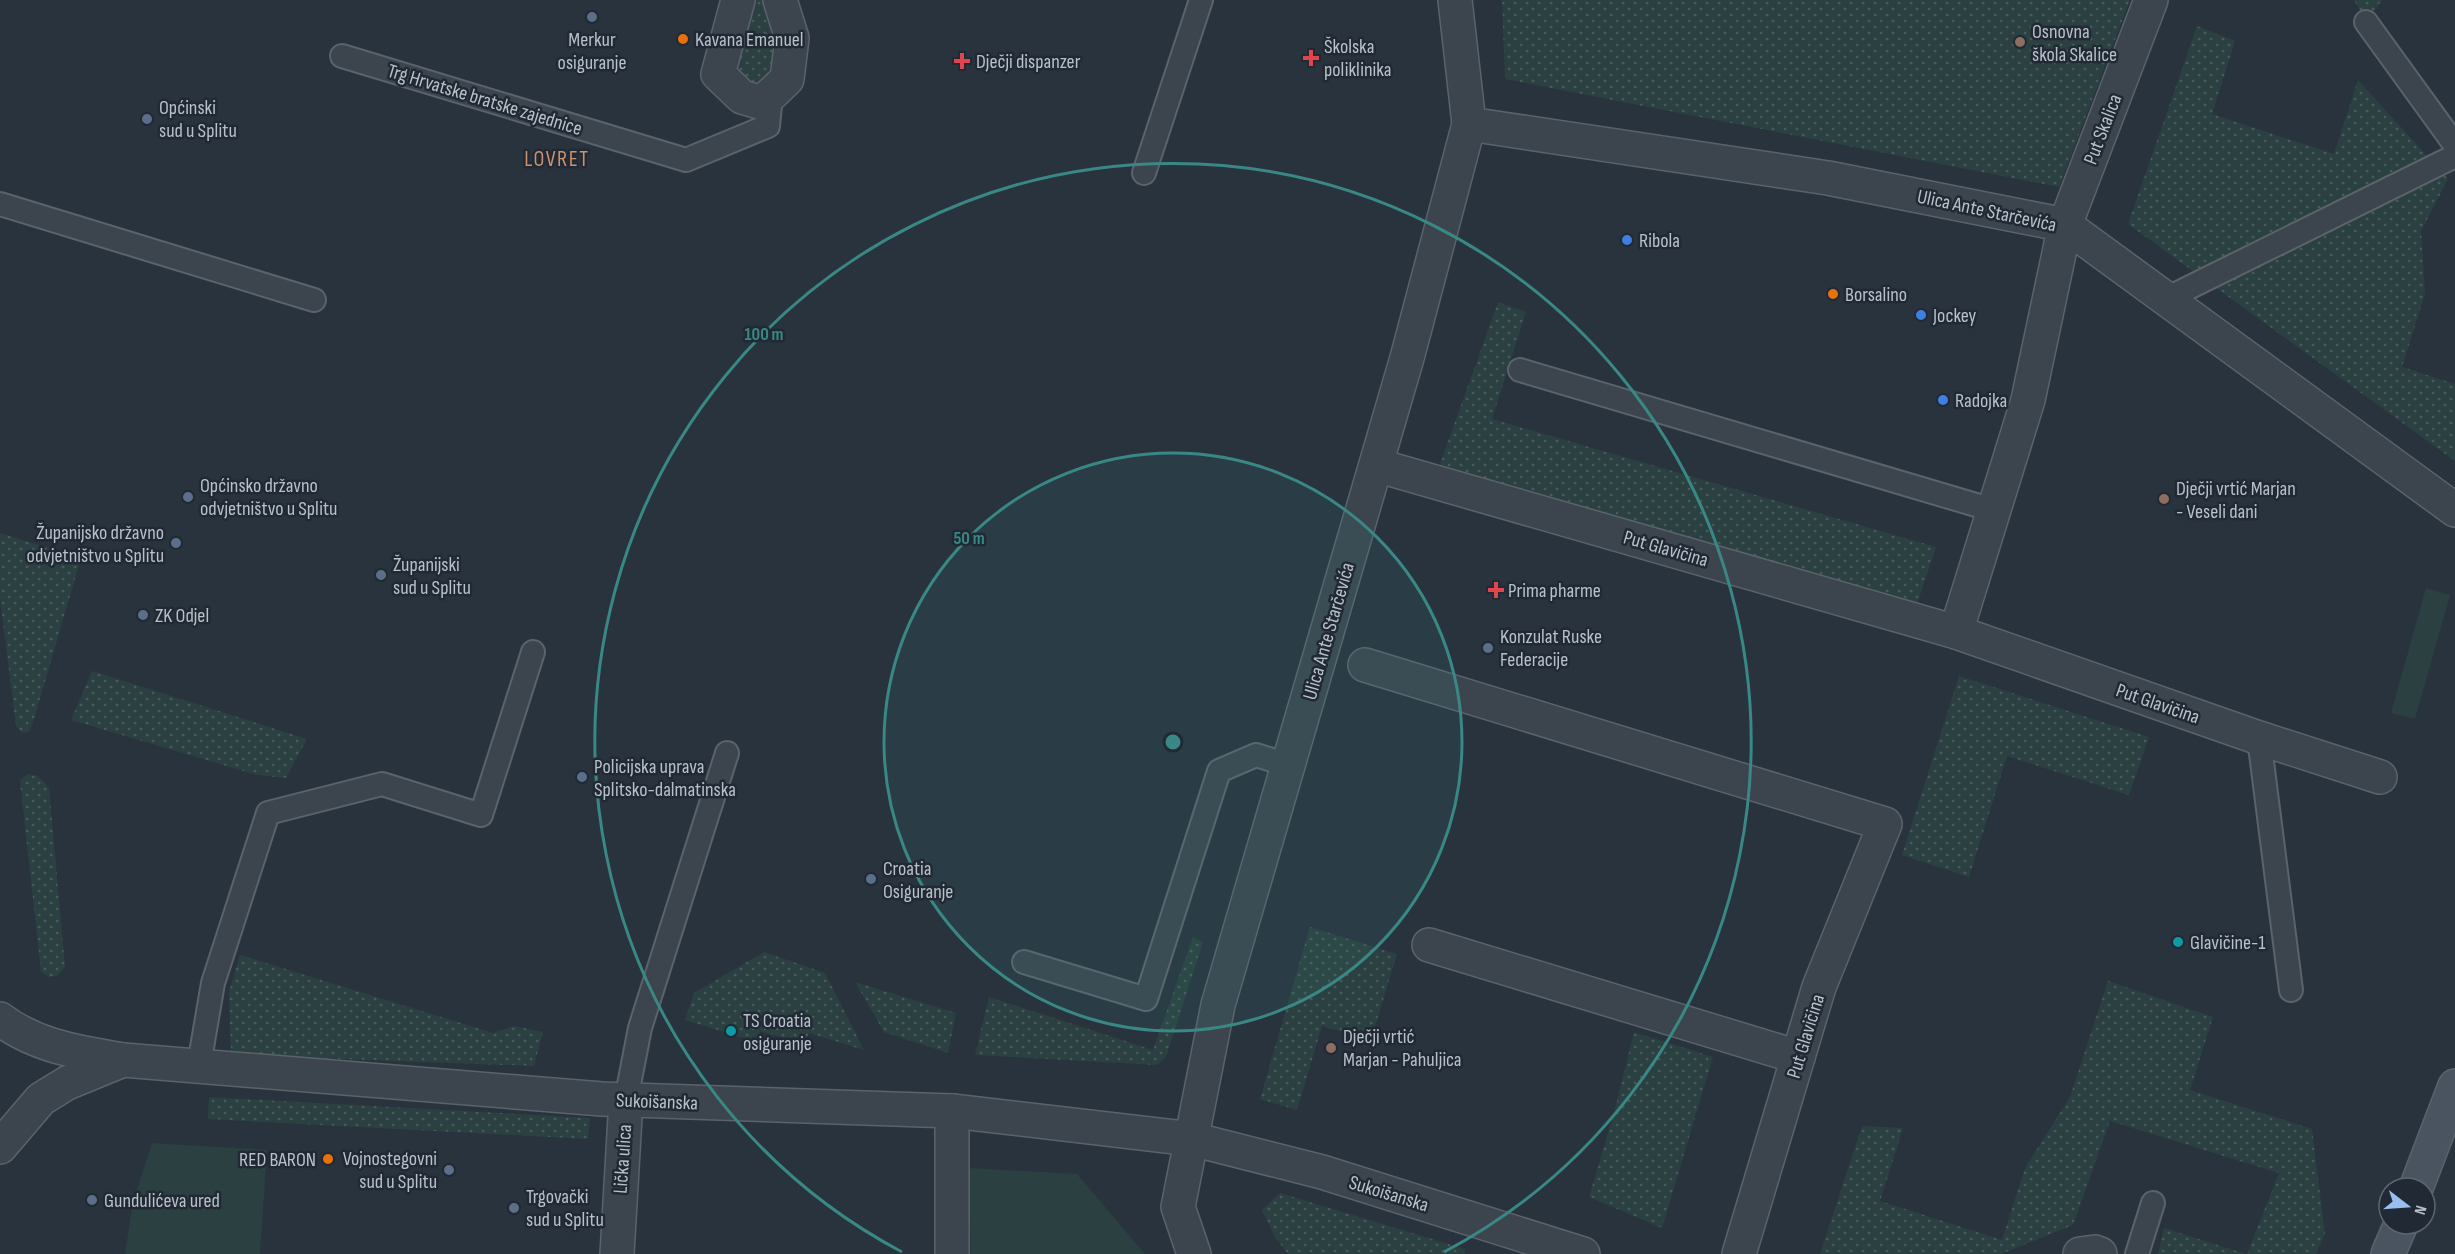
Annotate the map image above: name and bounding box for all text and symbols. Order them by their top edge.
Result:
marker: Merkur osiguranje [585,10,599,24]
place label: Osnovna škola Skalice [2032,20,2117,67]
place label: Merkur osiguranje [558,28,626,75]
place label: Kavana Emanuel [695,28,804,52]
marker: Kavana Emanuel [676,32,690,46]
place label: Školska poliklinika [1324,35,1392,82]
marker: Osnovna škola Skalice [2013,35,2027,49]
marker: Školska poliklinika [1302,49,1320,67]
place label: Dječji dispanzer [976,50,1081,74]
marker: Dječji dispanzer [953,52,971,70]
street label: Trg Hrvatske bratske zajednice [385,59,585,141]
street label: Put Skalica [2079,91,2127,168]
place label: Općinski sud u Splitu [159,96,237,143]
marker: Općinski sud u Splitu [140,112,154,126]
district label: LOVRET [524,146,590,173]
street label: Ulica Ante Starčevića [1915,185,2059,237]
place label: Ribola [1639,229,1680,253]
marker: Ribola [1620,233,1634,247]
place label: Borsalino [1845,283,1907,307]
marker: Borsalino [1826,287,1840,301]
place label: Jockey [1932,304,1977,328]
marker: Jockey [1914,308,1928,322]
text: 100 m [745,324,784,345]
place label: Radojka [1955,389,2007,413]
marker: Radojka [1936,393,1950,407]
place label: Općinsko državno odvjetništvo u Splitu [200,474,337,521]
place label: Dječji vrtić Marjan - Veseli dani [2176,477,2296,524]
marker: Općinsko državno odvjetništvo u Splitu [181,490,195,504]
marker: Dječji vrtić Marjan - Veseli dani [2157,492,2171,506]
place label: Županijsko državno odvjetništvo u Splitu [27,521,164,568]
street label: Put Glavičina [1621,525,1711,572]
text: 50 m [953,528,985,549]
marker: Županijsko državno odvjetništvo u Splitu [169,536,183,550]
place label: Županijski sud u Splitu [393,553,471,600]
street label: Ulica Ante Starčevića [1298,560,1360,703]
marker: Županijski sud u Splitu [374,568,388,582]
place label: Prima pharme [1508,579,1601,603]
marker: Prima pharme [1489,583,1503,597]
place label: ZK Odjel [155,604,209,628]
marker: ZK Odjel [136,608,150,622]
place label: Konzulat Ruske Federacije [1500,625,1602,672]
marker: Konzulat Ruske Federacije [1481,641,1495,655]
street label: Put Glavičina [2113,678,2203,729]
centre of rings [1163,732,1183,752]
place label: Policijska uprava Splitsko-dalmatinska [594,755,736,802]
marker: Policijska uprava Splitsko-dalmatinska [575,770,589,784]
place label: Croatia Osiguranje [883,857,953,904]
marker: Croatia Osiguranje [864,872,878,886]
place label: Glavičine-1 [2190,931,2265,955]
marker: Glavičine-1 [2171,935,2185,949]
street label: Put Glavičina [1782,991,1830,1081]
place label: TS Croatia osiguranje [743,1009,812,1056]
marker: TS Croatia osiguranje [724,1024,738,1038]
place label: Dječji vrtić Marjan - Pahuljica [1343,1025,1462,1072]
marker: Dječji vrtić Marjan - Pahuljica [1324,1041,1338,1055]
street label: Sukoišanska [616,1089,698,1115]
street label: Lička ulica [609,1124,637,1194]
place label: Vojnostegovni sud u Splitu [343,1147,437,1194]
place label: RED BARON [239,1148,316,1172]
marker: RED BARON [321,1152,335,1166]
marker: Vojnostegovni sud u Splitu [442,1163,456,1177]
street label: Sukoišanska [1346,1170,1431,1217]
north arrow [2377,1176,2437,1236]
place label: Trgovački sud u Splitu [526,1185,604,1232]
place label: Gundulićeva ured [104,1189,220,1213]
marker: Gundulićeva ured [85,1193,99,1207]
marker: Trgovački sud u Splitu [507,1201,521,1215]
text: N [2410,1203,2430,1217]

